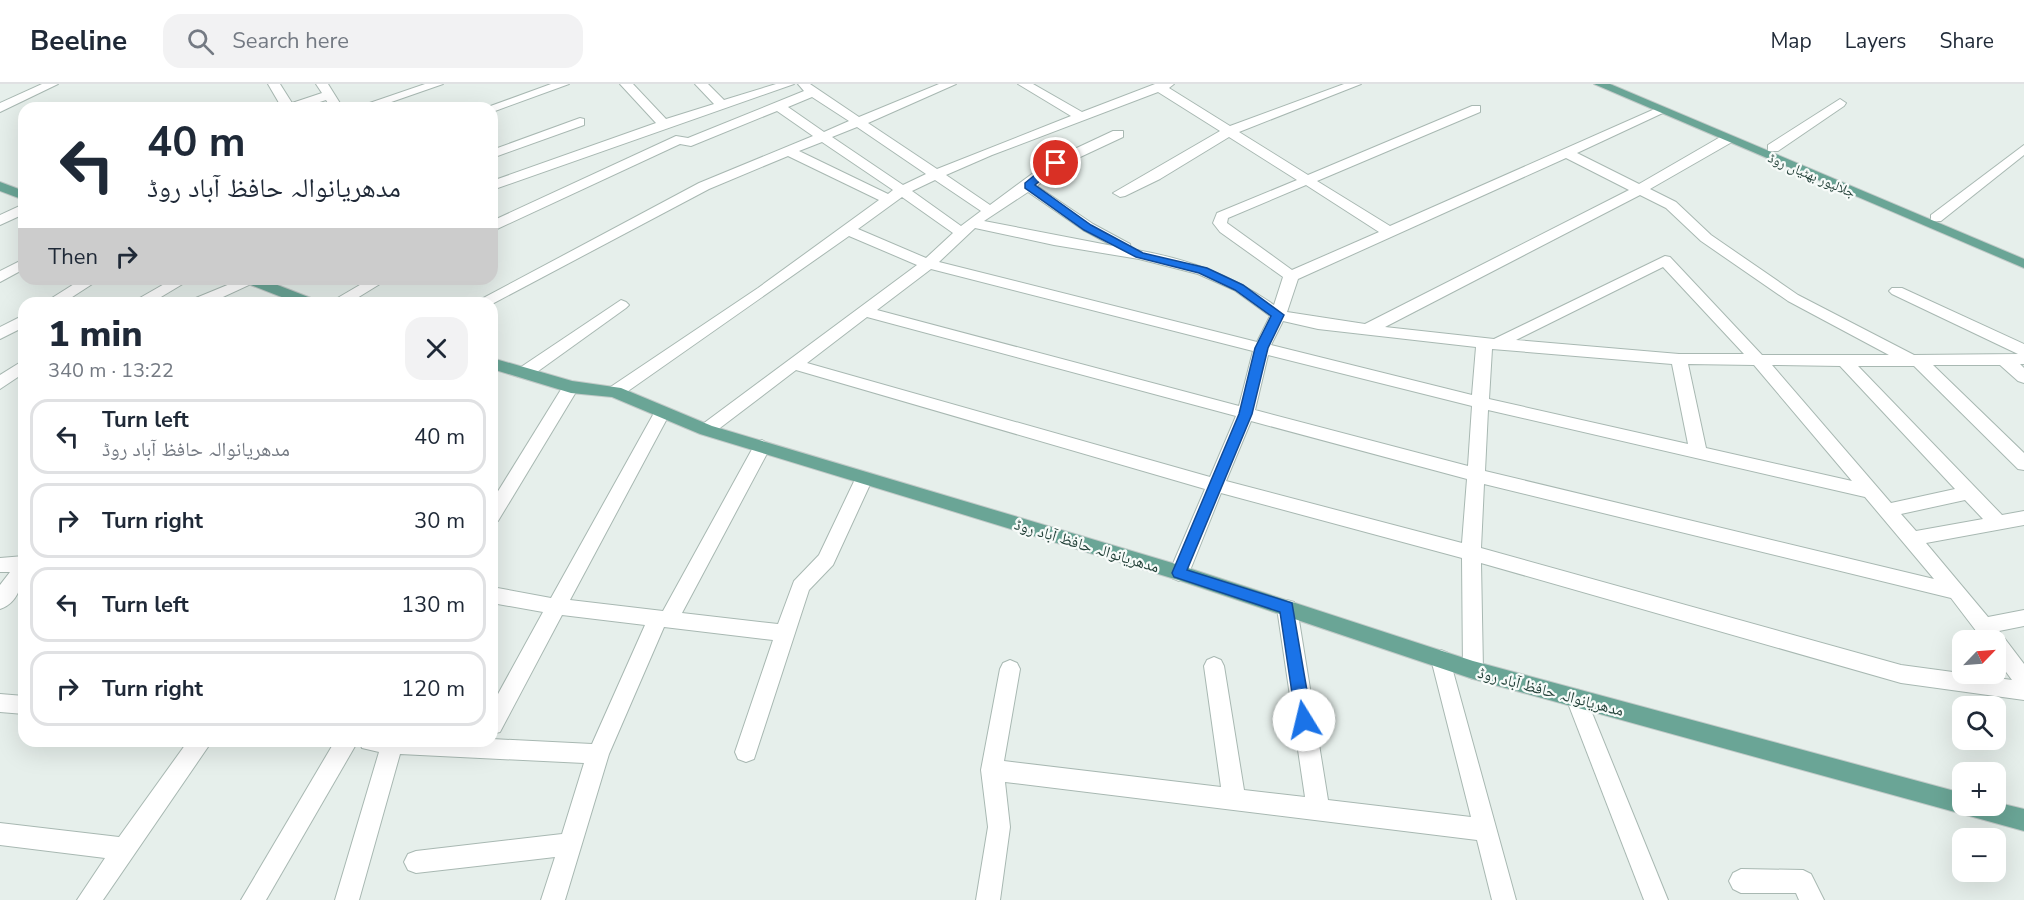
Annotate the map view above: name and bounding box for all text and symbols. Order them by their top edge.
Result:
search box [163,14,583,68]
text: Beeline [30,22,127,60]
icon: search [184,25,217,58]
text: Search here [232,26,349,56]
text: Map [1770,27,1812,55]
text: Layers [1845,27,1906,55]
text: Share [1939,27,1994,55]
text: 40 m [147,114,246,171]
icon: left [48,126,126,204]
pin [1030,137,1081,188]
icon: arrive [1039,146,1072,179]
street label: جلالپور بھٹیاں روڈ [1765,148,1859,202]
text: مدھریانوالہ حافظ آباد روڈ [147,170,401,207]
icon: right [110,240,143,273]
text: Then [48,242,98,272]
text: 1 min [48,310,143,359]
button: close [405,317,468,380]
text: 340 m · 13:22 [48,357,174,384]
text: Turn left [102,405,189,435]
icon: left [51,420,84,453]
text: 40 m [414,422,465,452]
text: مدھریانوالہ حافظ آباد روڈ [102,436,290,463]
icon: right [51,504,84,537]
text: Turn right [102,506,203,536]
text: 30 m [414,506,465,536]
street label: مدھریانوالہ حافظ آباد روڈ [1012,513,1162,578]
icon: left [51,588,84,621]
text: Turn left [102,590,189,620]
text: 130 m [401,590,465,620]
north arrow [1952,630,2006,684]
map controls [1952,630,2006,882]
street label: مدھریانوالہ حافظ آباد روڈ [1475,662,1626,722]
icon: right [51,672,84,705]
text: Turn right [102,674,203,704]
text: 120 m [401,674,465,704]
position arrow [1272,688,1336,752]
button: search [1952,696,2006,750]
button: + [1952,762,2006,816]
button: − [1952,828,2006,882]

